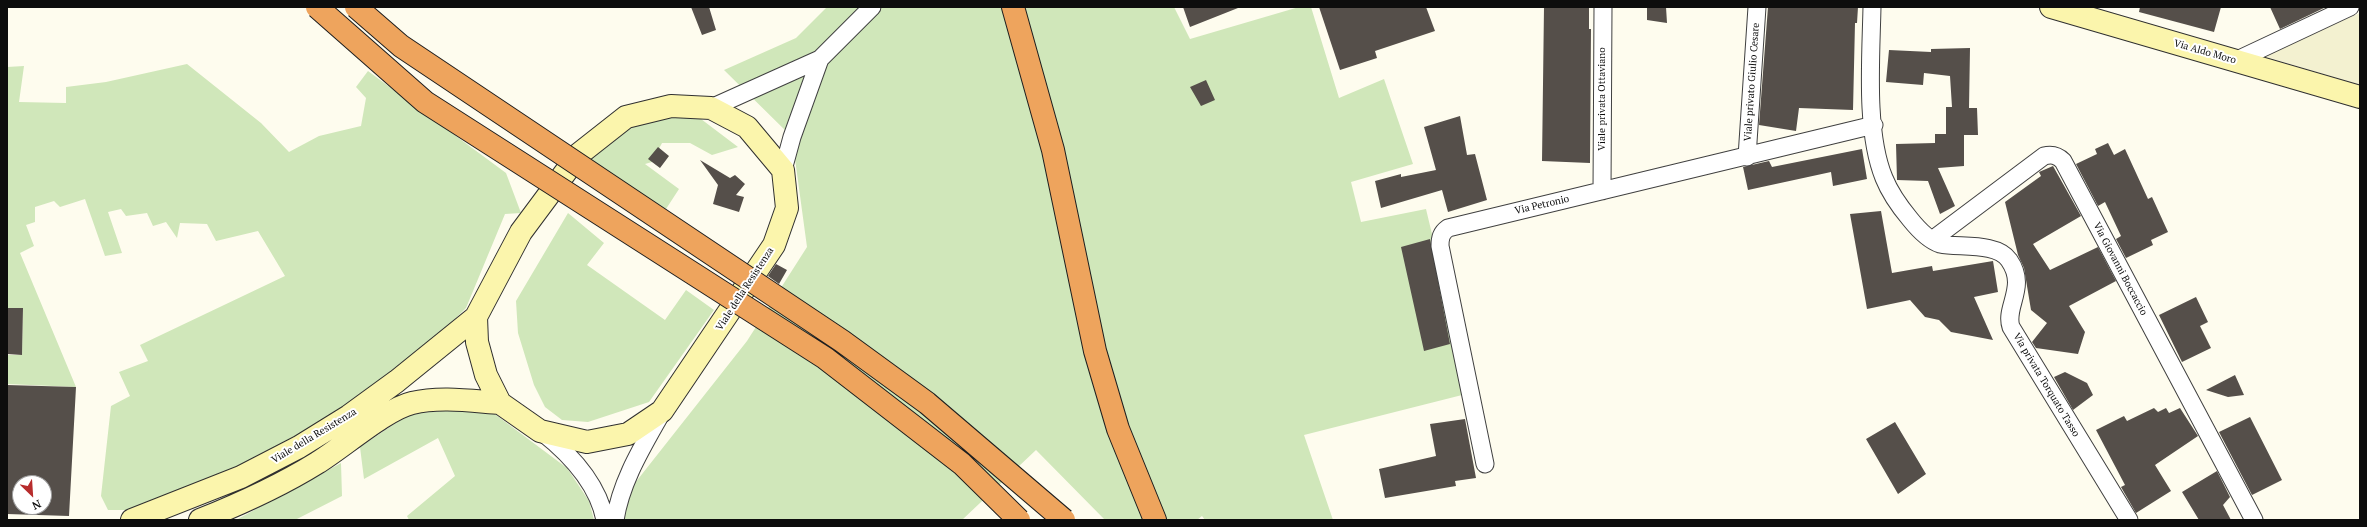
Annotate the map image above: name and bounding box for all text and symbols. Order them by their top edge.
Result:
street label: Viale privato Giulio Cesare [1742,22,1762,142]
street label: Via Aldo Moro [2172,37,2238,67]
street label: Viale privata Ottaviano [1596,47,1608,151]
street label: Via Petronio [1514,193,1570,217]
street label: Via Giovanni Boccaccio [2090,220,2150,318]
street label: Viale della Resistenza [714,245,776,333]
street label: Via privata Torquato Tasso [2010,331,2082,439]
street label: Viale della Resistenza [269,406,359,466]
north arrow [12,475,52,515]
text: N [30,497,43,513]

